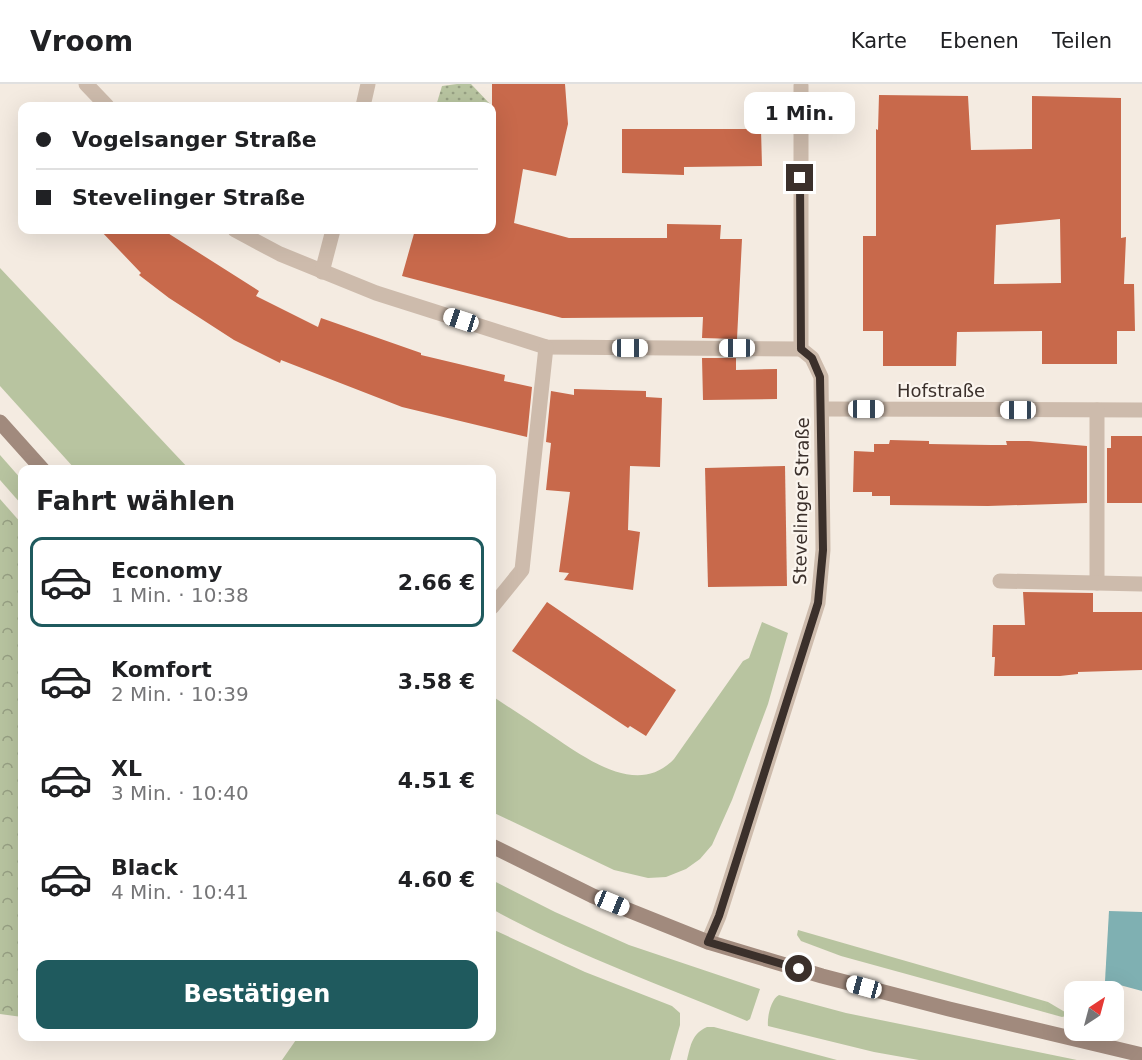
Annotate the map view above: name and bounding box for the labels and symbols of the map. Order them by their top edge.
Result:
callout: 1 Min. [744,91,856,133]
route end [786,164,813,191]
car [441,306,481,334]
car [612,339,648,357]
car [719,339,755,357]
street label: Hofstraße [897,380,985,401]
car [848,400,884,418]
car [1000,401,1036,419]
street label: Stevelinger Straße [789,417,813,585]
car [592,888,632,918]
route start [785,955,812,982]
car [844,974,884,1000]
north arrow [1064,981,1124,1041]

